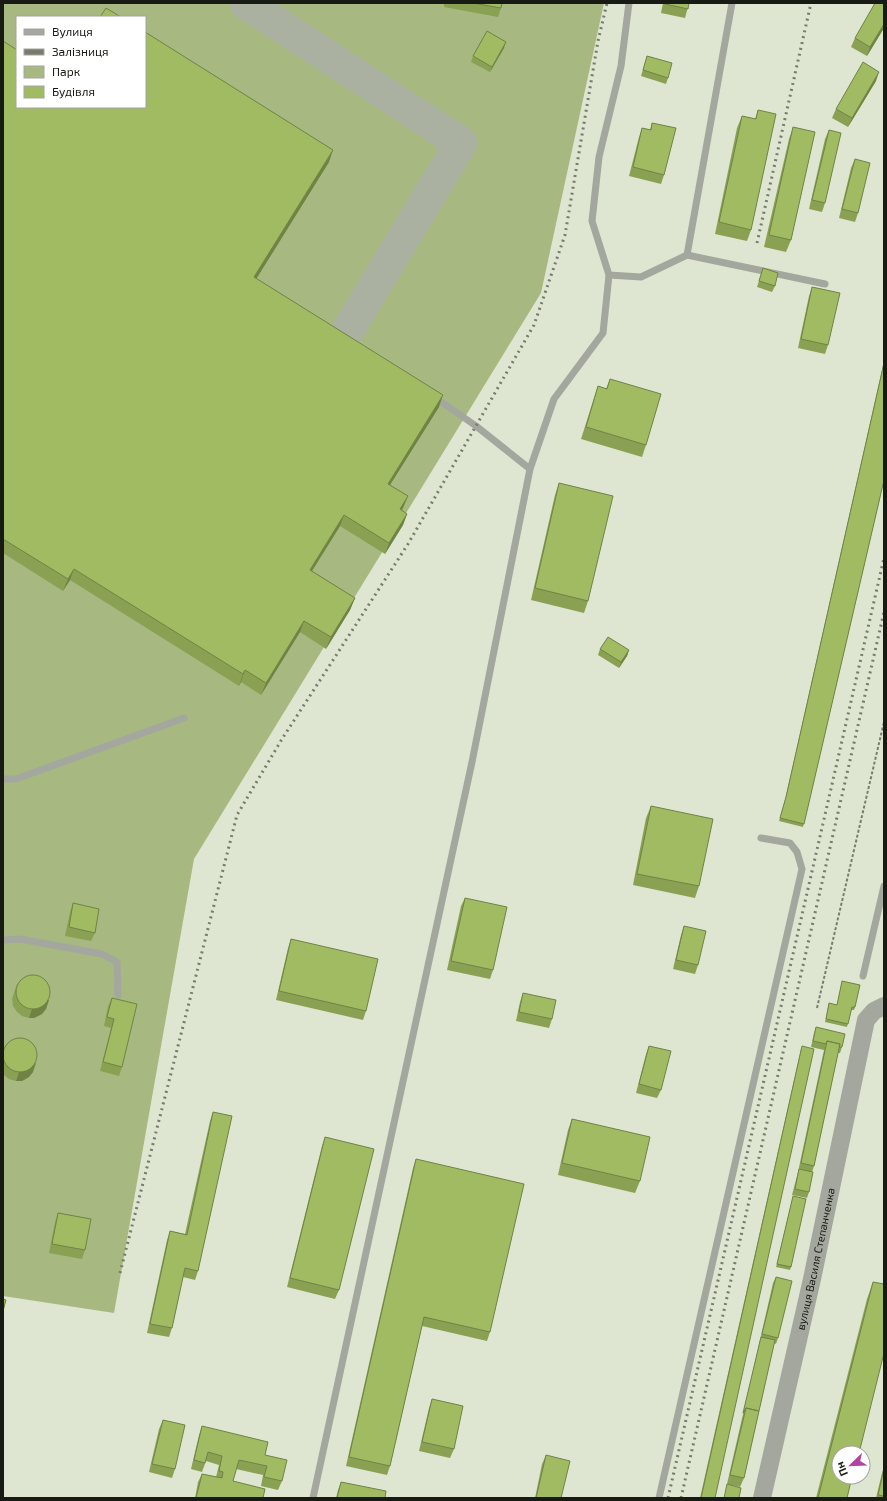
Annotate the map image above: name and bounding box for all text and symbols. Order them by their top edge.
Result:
legend [16,16,146,108]
text: Вулиця [52,24,93,39]
text: Залізниця [52,44,109,58]
text: Парк [52,64,81,78]
text: Будівля [52,84,95,99]
street label: вулиця Василя Степанченка [794,1187,837,1331]
north arrow [831,1445,871,1485]
text: Пн [833,1460,850,1478]

